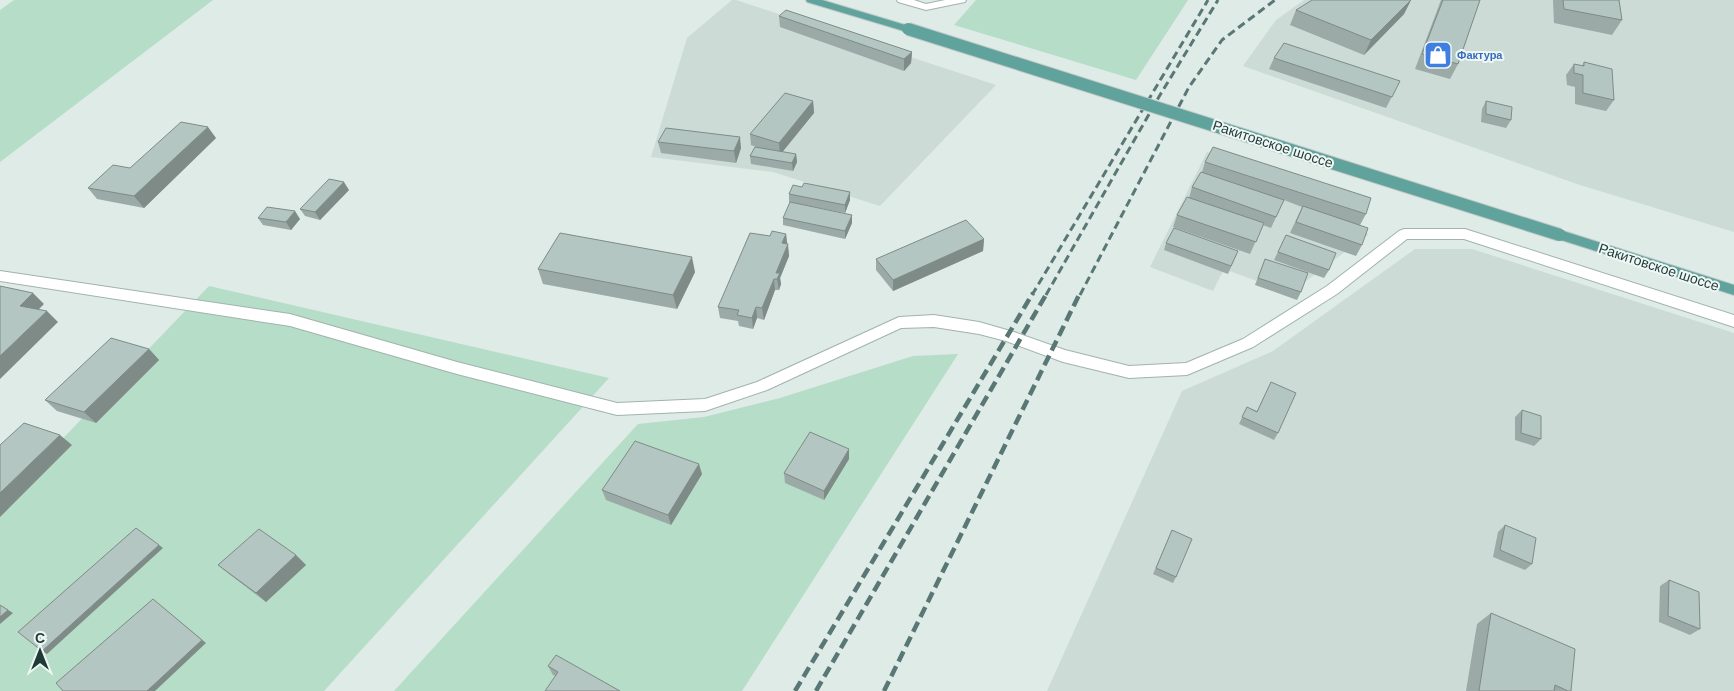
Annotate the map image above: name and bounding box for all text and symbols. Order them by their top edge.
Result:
shop icon: Фактура [1423,40,1453,70]
place label: Фактура [1457,49,1503,61]
street label: Ракитовское шоссе [1211,117,1335,171]
street label: Ракитовское шоссе [1597,240,1721,294]
north arrow [15,626,65,676]
text: С [35,630,45,646]

